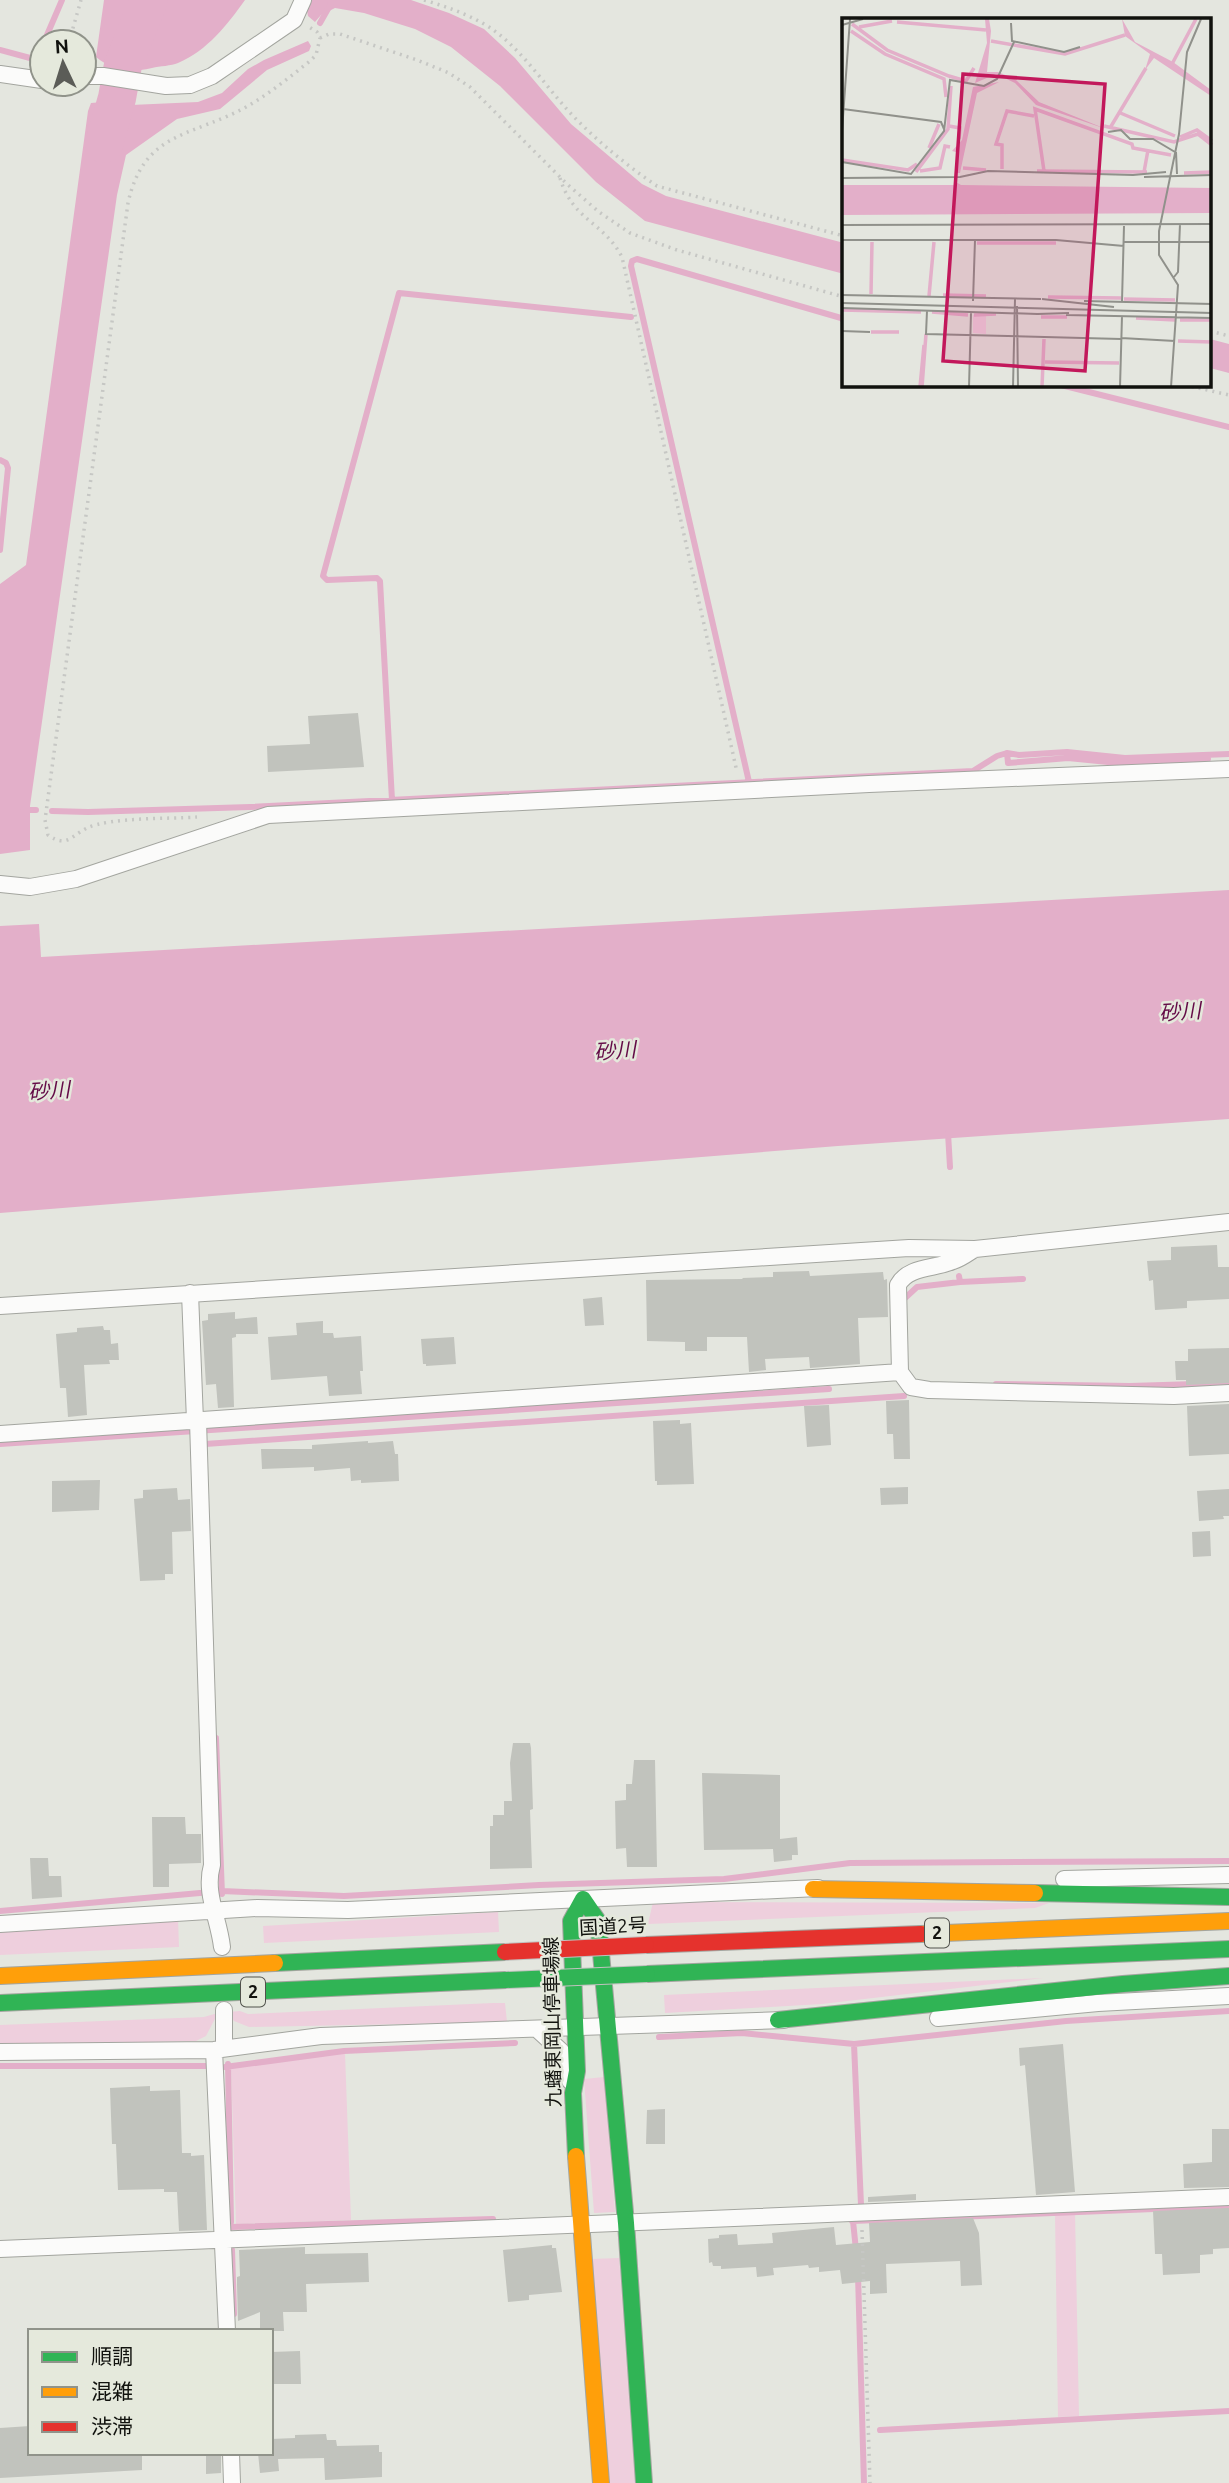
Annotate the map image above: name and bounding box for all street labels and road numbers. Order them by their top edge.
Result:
street label: 国道2号 [579,1913,647,1939]
road number: 2 [925,1919,949,1948]
street label: 九蟠東岡山停車場線 [540,1936,564,2108]
road number: 2 [241,1978,265,2006]

